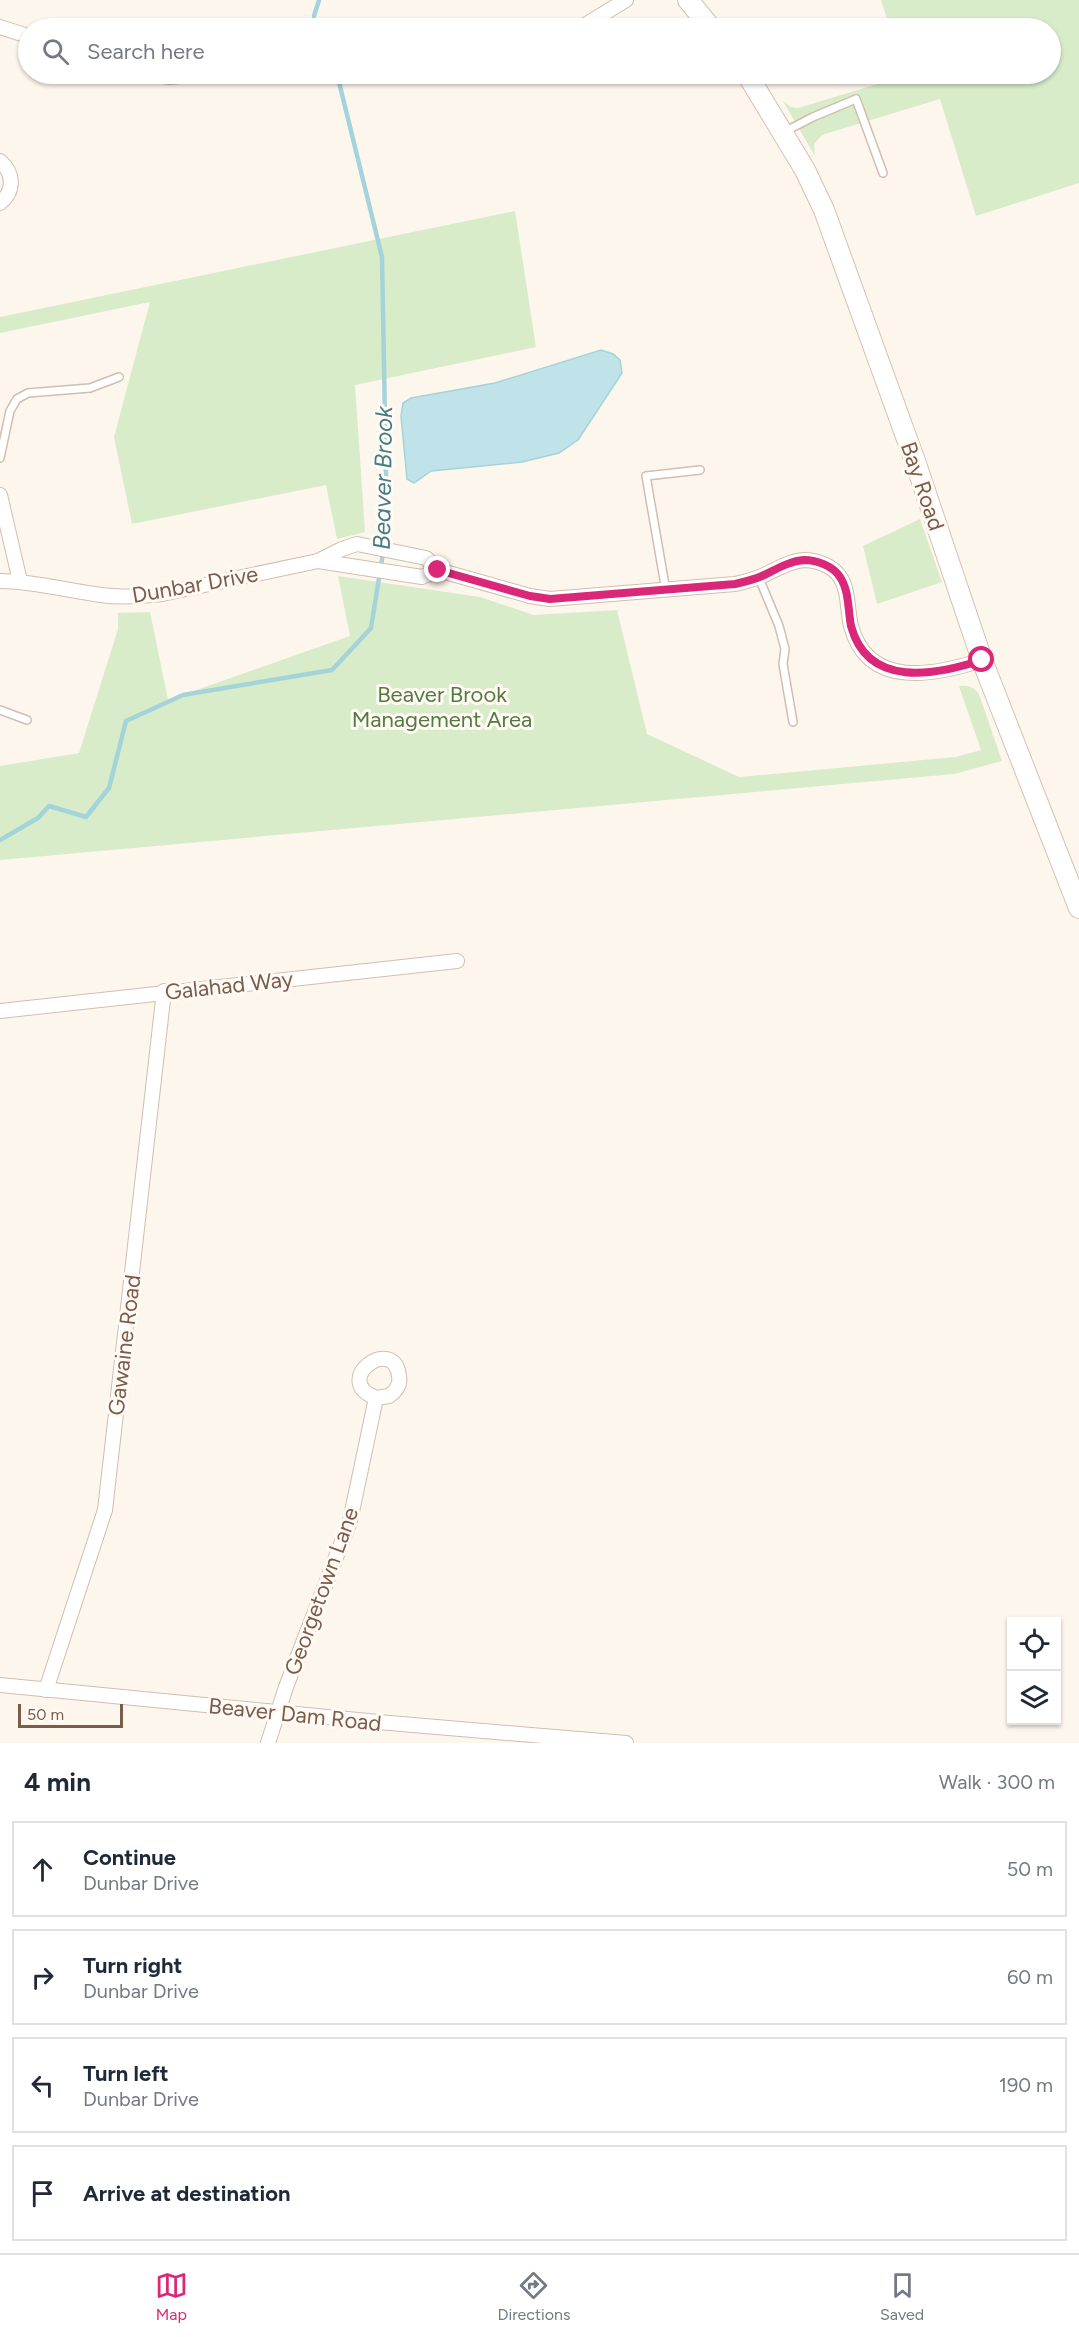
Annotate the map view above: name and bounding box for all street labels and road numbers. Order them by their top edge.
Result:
street label: Bay Road [895,438,950,534]
street label: Dunbar Drive [130,560,260,609]
street label: Galahad Way [164,965,295,1006]
street label: Gawaine Road [102,1273,147,1417]
street label: Georgetown Lane [279,1504,364,1679]
street label: Beaver Dam Road [207,1692,383,1737]

